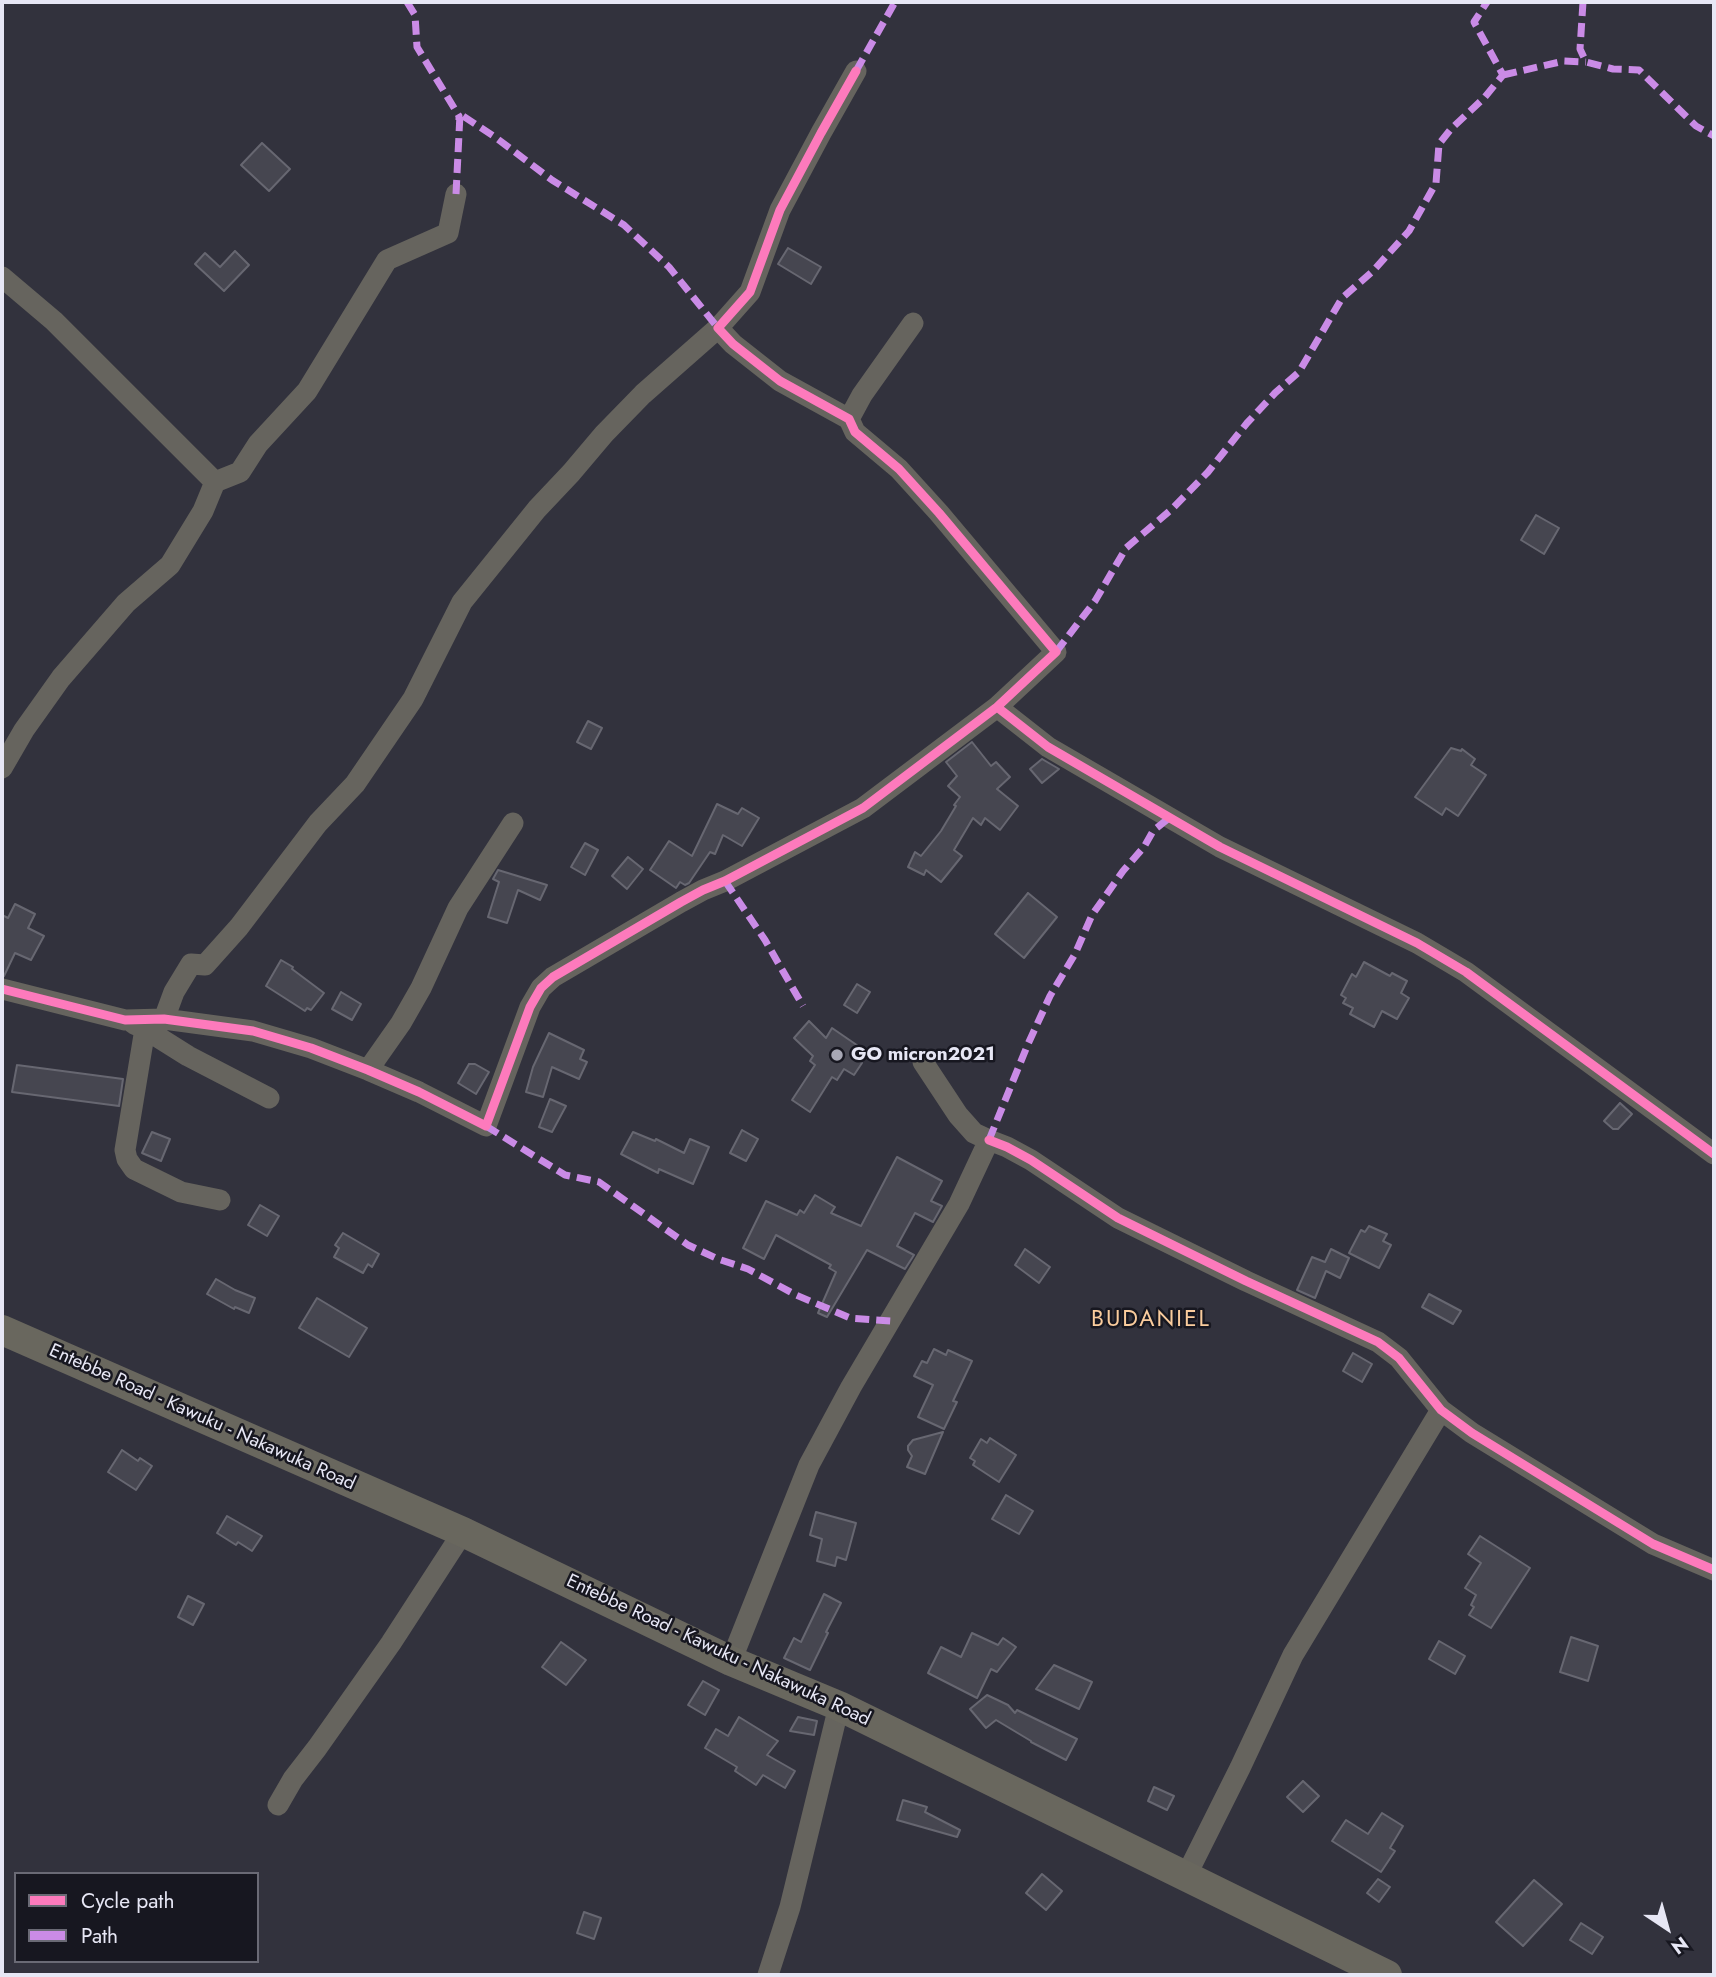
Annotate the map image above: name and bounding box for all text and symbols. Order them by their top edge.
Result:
place label: GO micron2021 [851,1044,995,1066]
marker: GO micron2021 [829,1047,845,1063]
district label: BUDANIEL [1092,1306,1210,1334]
street label: Entebbe Road - Kawuku - Nakawuka Road [45,1340,359,1496]
street label: Entebbe Road - Kawuku - Nakawuka Road [562,1570,874,1732]
legend [14,1872,259,1963]
text: Cycle path [81,1886,174,1916]
north arrow [1632,1893,1702,1963]
text: Path [81,1921,118,1951]
text: N [1666,1930,1694,1961]

